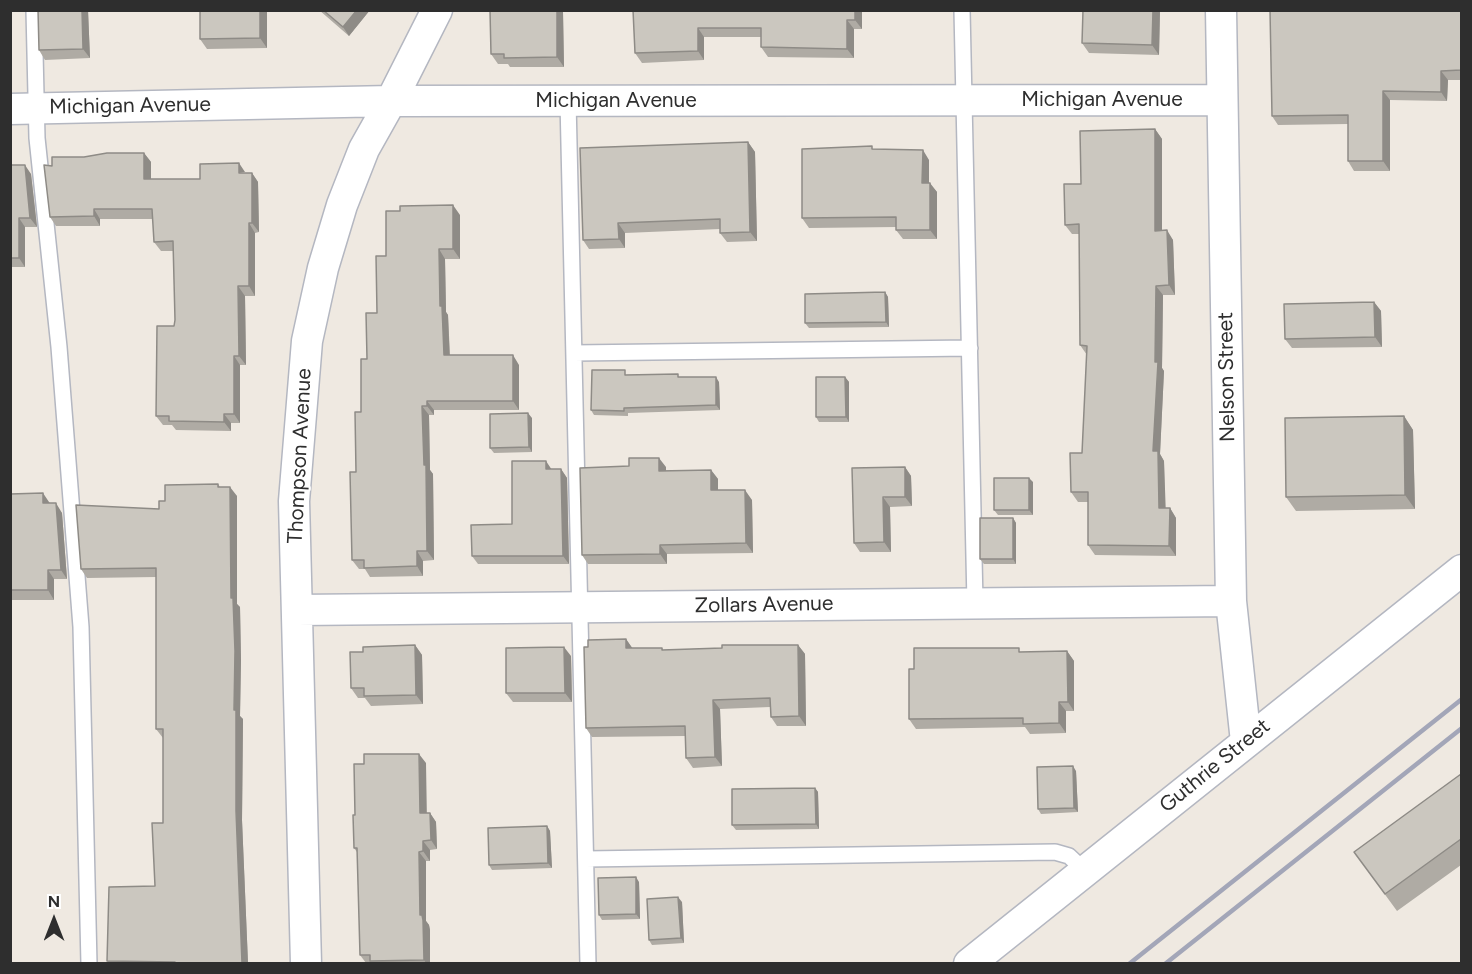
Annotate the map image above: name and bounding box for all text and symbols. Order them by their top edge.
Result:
street label: Michigan Avenue [1021,87,1183,113]
street label: Michigan Avenue [535,88,697,114]
street label: Michigan Avenue [49,92,211,120]
street label: Nelson Street [1213,312,1241,442]
street label: Thompson Avenue [283,368,317,544]
street label: Zollars Avenue [694,591,834,619]
street label: Guthrie Street [1155,714,1275,818]
north arrow [24,890,84,950]
text: N [48,892,60,911]

